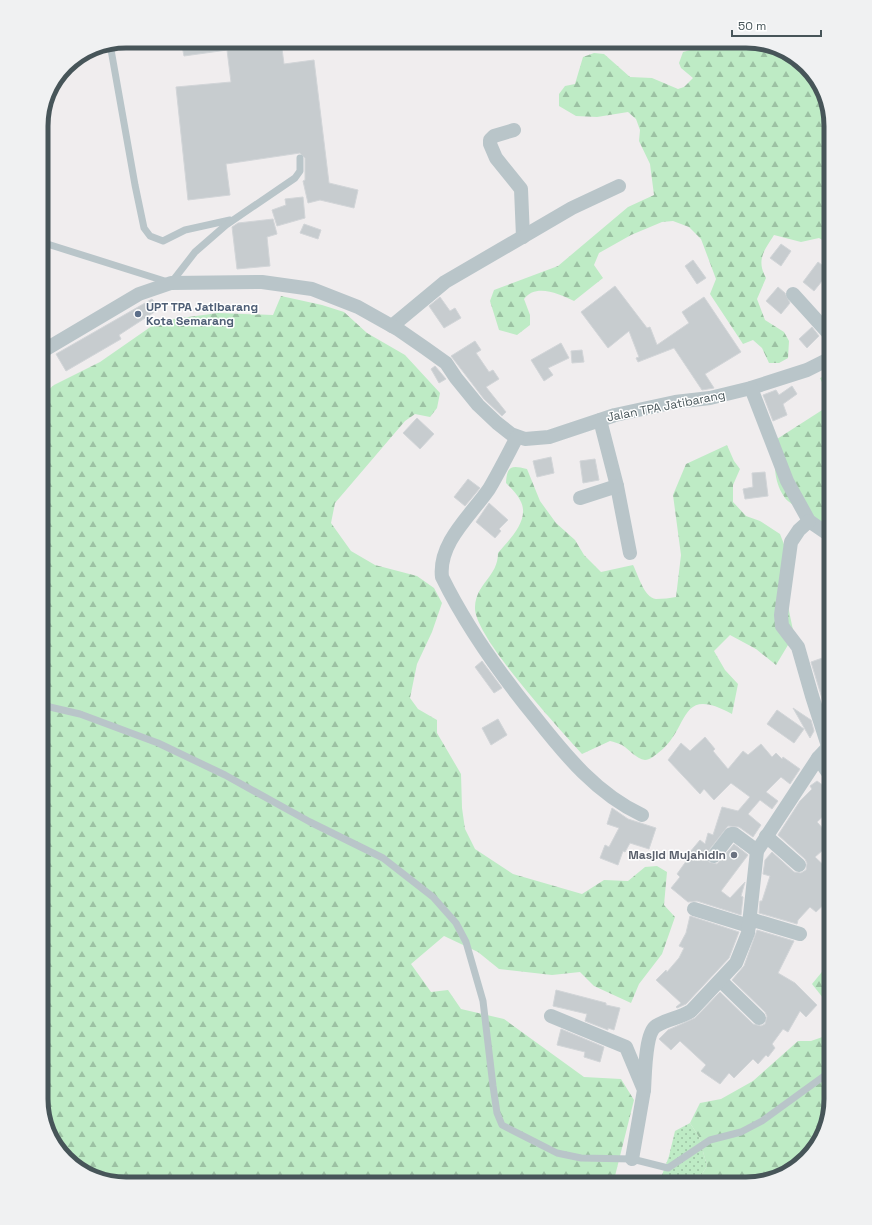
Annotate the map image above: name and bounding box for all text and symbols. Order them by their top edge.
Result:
scale bar [732,12,821,38]
text: 50 m [738,18,766,34]
place label: UPT TPA Jatibarang Kota Semarang [146,299,258,329]
marker: UPT TPA Jatibarang Kota Semarang [133,309,143,319]
street label: Jalan TPA Jatibarang [605,387,727,425]
place label: Masjid Mujahidin [628,847,726,863]
marker: Masjid Mujahidin [729,850,739,860]

